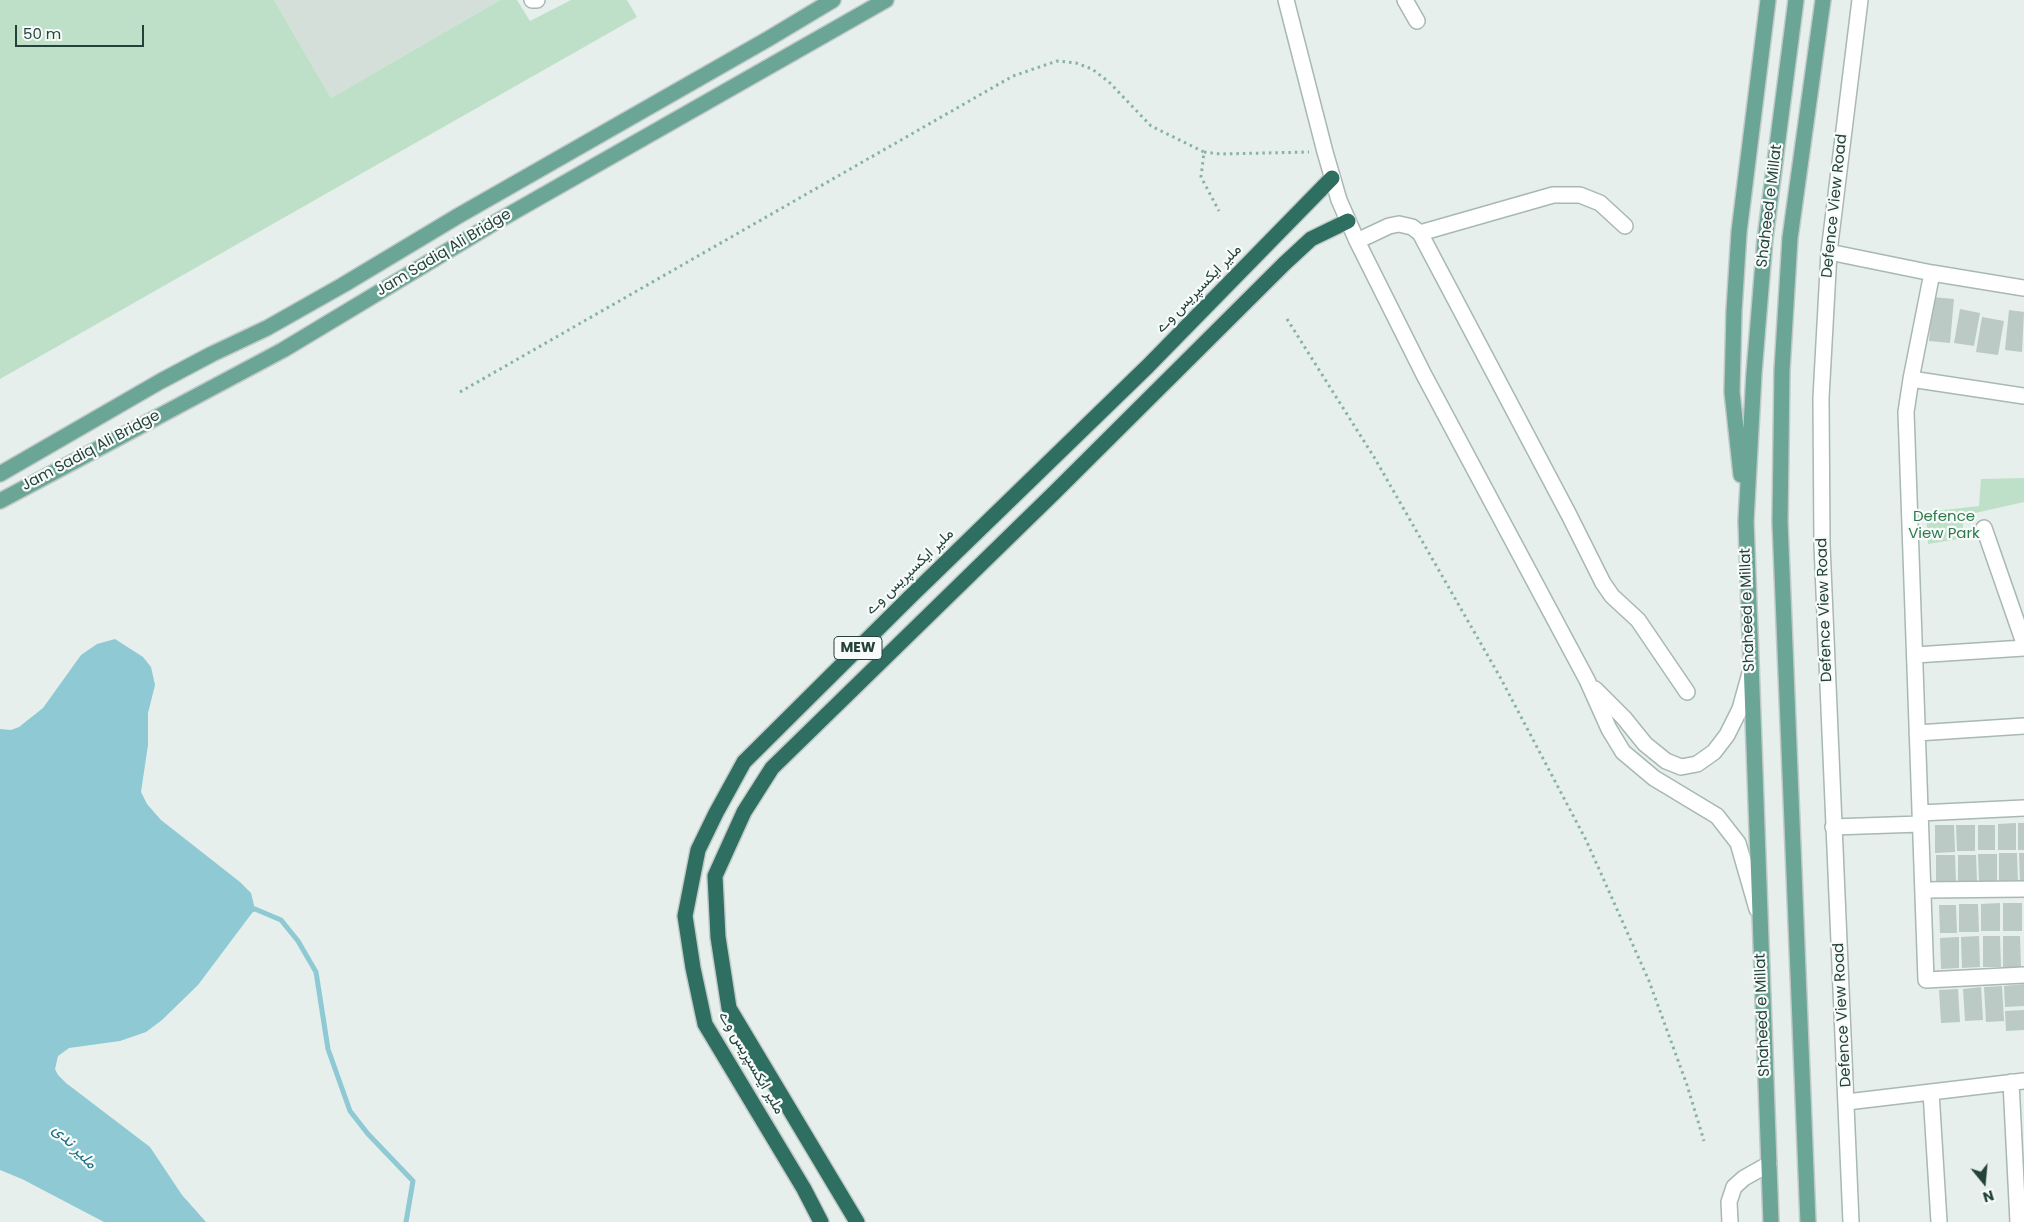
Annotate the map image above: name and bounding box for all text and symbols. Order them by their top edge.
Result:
scale bar [18,15,146,47]
text: 50 m [23,23,61,44]
street label: Defence View Road [1818,133,1852,279]
street label: Shaheed e Millat [1754,143,1786,269]
street label: Jam Sadiq Ali Bridge [373,206,515,300]
street label: ملیر ایکسپریس وے [1152,241,1246,337]
street label: Jam Sadiq Ali Bridge [19,407,163,495]
park label: Defence View Park [1908,508,1980,543]
street label: ملیر ایکسپریس وے [862,525,958,619]
street label: Defence View Road [1813,537,1837,683]
street label: Shaheed e Millat [1737,548,1759,672]
road number: MEW [834,636,882,660]
street label: Defence View Road [1830,942,1856,1088]
street label: Shaheed e Millat [1752,953,1774,1077]
street label: ملیر ایکسپریس وے [714,1008,788,1118]
water label: ملیر ندی [48,1120,100,1174]
north arrow [1959,1157,2009,1207]
text: N [1980,1185,1996,1207]

